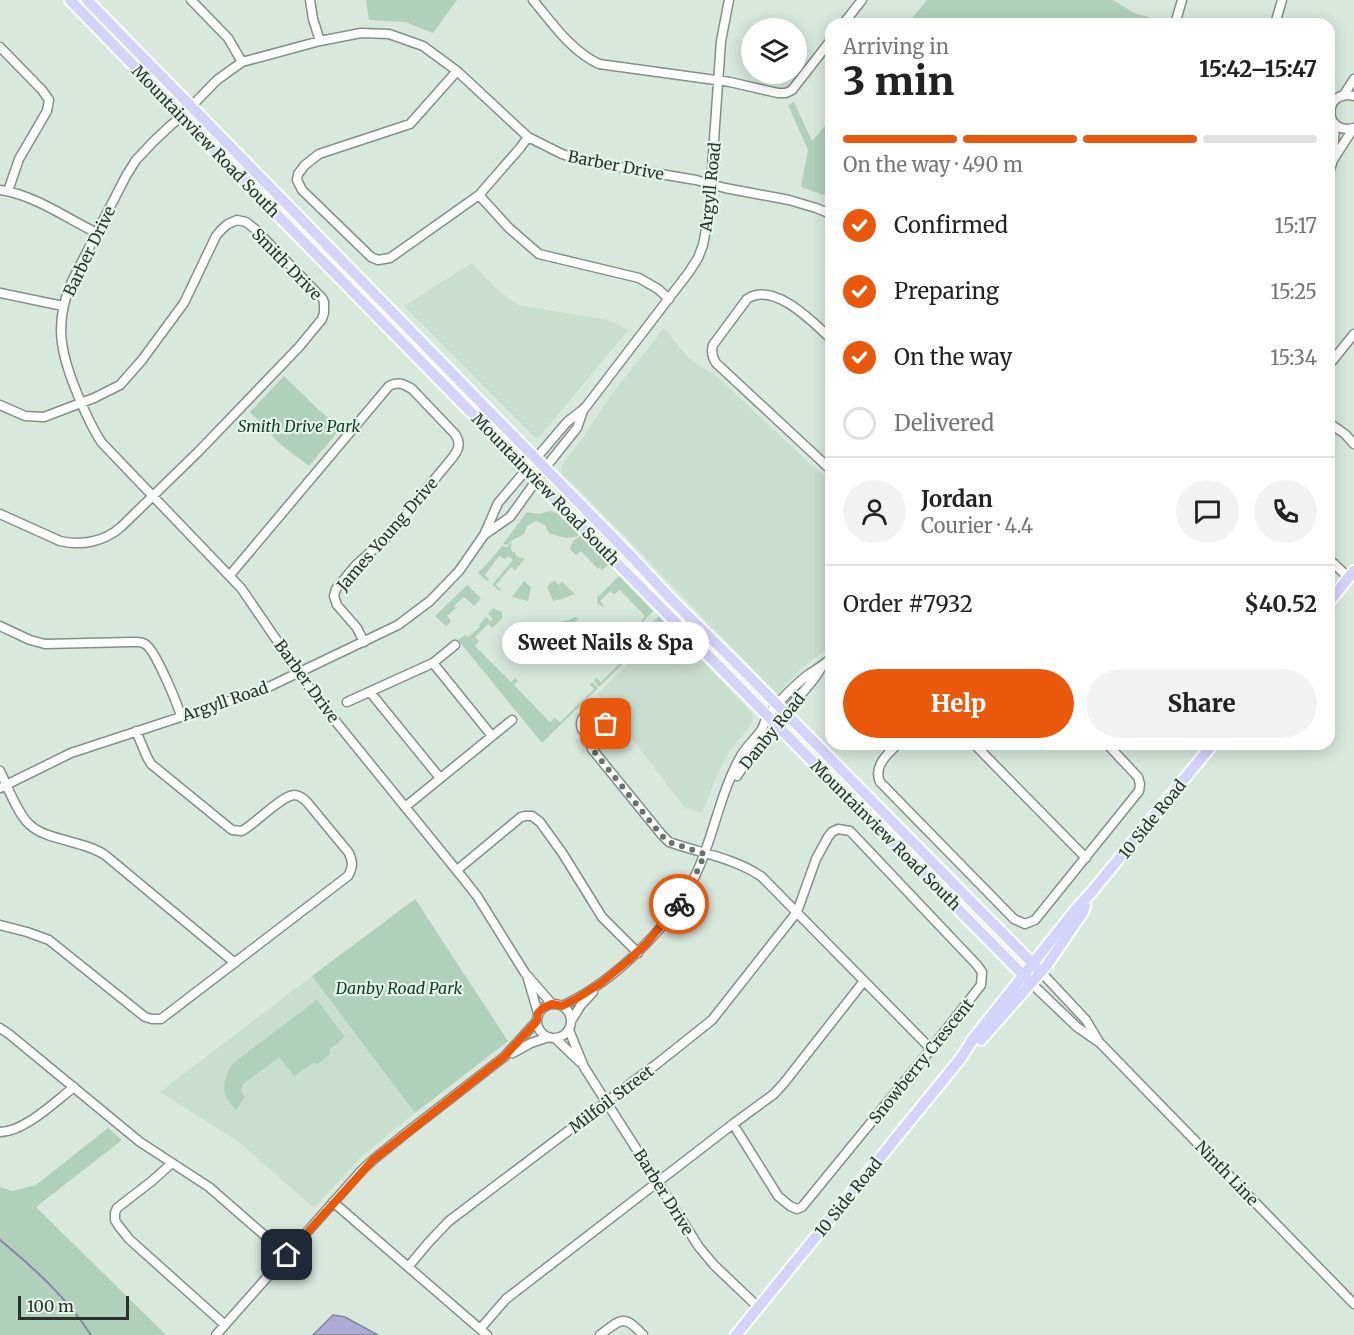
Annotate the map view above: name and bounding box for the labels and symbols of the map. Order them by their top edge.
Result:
street label: Mountainview Road South [128,61,284,222]
street label: Argyll Road [695,141,725,234]
street label: Barber Drive [566,146,666,184]
street label: Barber Drive [59,203,119,299]
street label: Smith Drive [248,224,326,304]
street label: Mountainview Road South [468,409,624,570]
park label: Smith Drive Park [238,416,360,436]
street label: James Young Drive [332,473,442,596]
callout: Sweet Nails & Spa [502,622,710,664]
street label: Barber Drive [270,636,344,726]
street label: Argyll Road [178,677,271,725]
street label: Danby Road [735,688,809,773]
pin [580,698,631,749]
street label: Mountainview Road South [807,756,965,914]
street label: 10 Side Road [1114,775,1190,863]
courier [649,874,709,934]
park label: Danby Road Park [335,978,462,998]
street label: Snowberry Crescent [864,994,978,1128]
street label: Milfoil Street [565,1060,658,1137]
street label: Ninth Line [1191,1136,1263,1210]
street label: Barber Drive [630,1145,698,1239]
street label: 10 Side Road [810,1153,886,1241]
pin [261,1229,312,1280]
scale bar [18,1293,129,1320]

